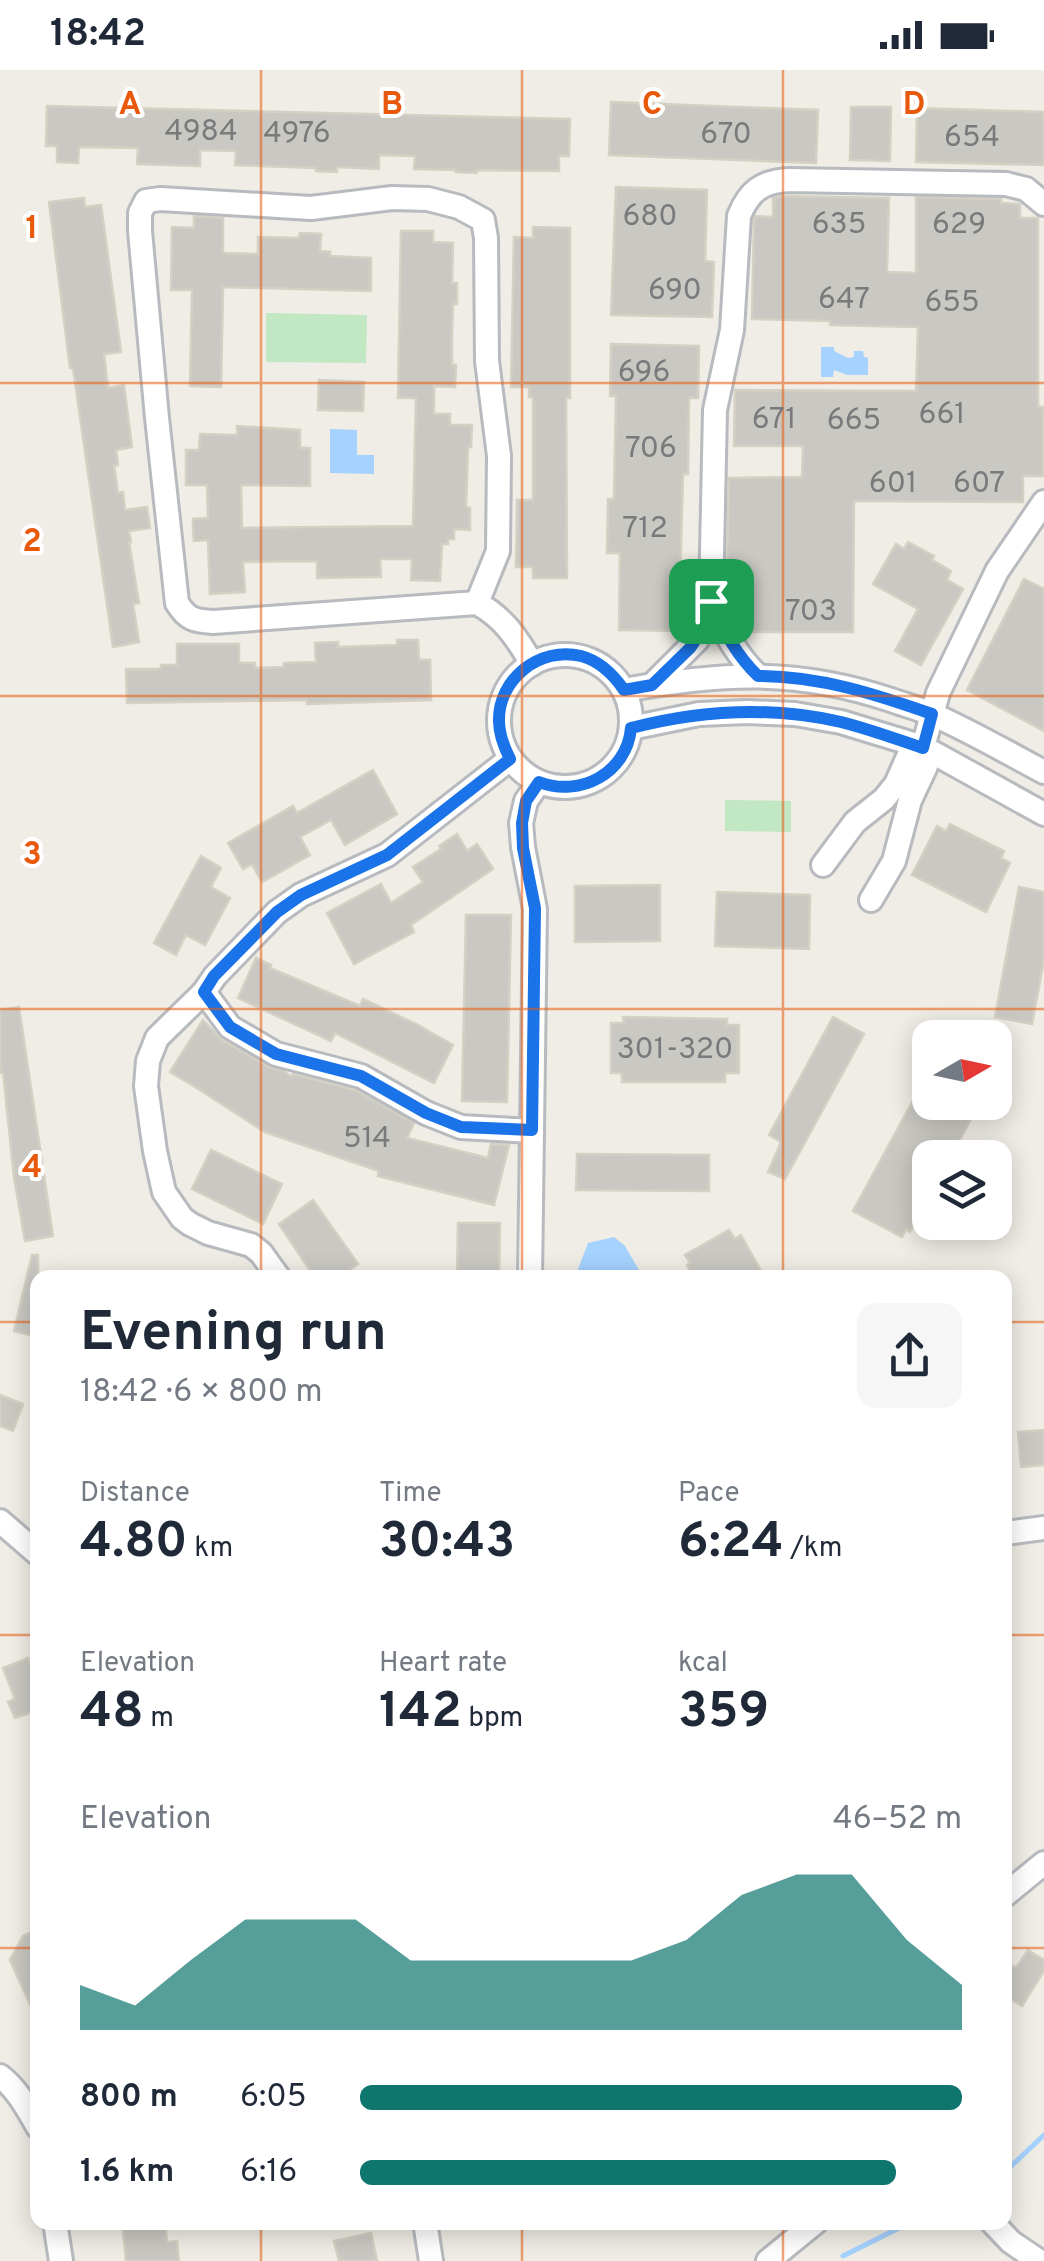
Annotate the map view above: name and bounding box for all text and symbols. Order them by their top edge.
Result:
text: 18:42 [50,11,146,60]
text: A [119,86,141,126]
text: B [381,86,403,126]
text: C [642,86,662,126]
text: D [903,86,925,126]
house number: 4984 [164,114,238,151]
house number: 4976 [263,116,331,153]
house number: 670 [700,117,752,154]
house number: 654 [944,120,1000,157]
house number: 680 [622,199,678,236]
house number: 635 [812,207,866,244]
house number: 629 [932,207,986,244]
text: 1 [26,210,38,250]
house number: 690 [648,273,702,310]
house number: 647 [818,282,870,319]
house number: 655 [924,285,980,322]
house number: 696 [618,355,670,392]
house number: 661 [918,397,966,434]
house number: 671 [752,402,796,439]
house number: 665 [827,403,881,440]
house number: 706 [625,431,677,468]
house number: 601 [869,466,917,503]
house number: 607 [953,466,1005,503]
house number: 712 [622,511,668,548]
text: 2 [22,523,42,563]
pin [669,559,754,644]
icon: arrive [684,574,739,629]
house number: 703 [785,594,837,631]
text: 3 [22,836,42,876]
north arrow [912,1020,1012,1120]
map controls [912,1020,1012,1240]
house number: 301-320 [617,1032,733,1069]
house number: 514 [343,1121,391,1158]
button: layers [912,1140,1012,1240]
text: 4 [22,1149,42,1189]
text: Evening run [80,1300,387,1370]
button: share [857,1303,962,1408]
text: 18:42 · 6 × 800 m [80,1373,323,1413]
text: Distance [80,1476,190,1512]
text: Time [379,1476,442,1512]
text: Pace [678,1476,740,1512]
text: 4.80 [80,1512,188,1575]
text: 30:43 [379,1512,515,1575]
text: 6:24 [678,1512,784,1575]
text: km [188,1531,233,1567]
text: /km [784,1531,842,1567]
text: Elevation [80,1646,195,1682]
text: Heart rate [379,1646,507,1682]
text: kcal [678,1646,728,1682]
text: 48 [80,1682,144,1745]
text: 142 [379,1682,462,1745]
text: 359 [678,1682,769,1745]
text: m [144,1701,174,1737]
text: bpm [462,1701,523,1737]
text: Elevation [80,1800,212,1840]
text: 46–52 m [833,1800,962,1840]
text: 800 m [80,2078,178,2118]
text: 6:05 [240,2078,307,2118]
text: 1.6 km [80,2153,174,2193]
text: 6:16 [240,2153,297,2193]

